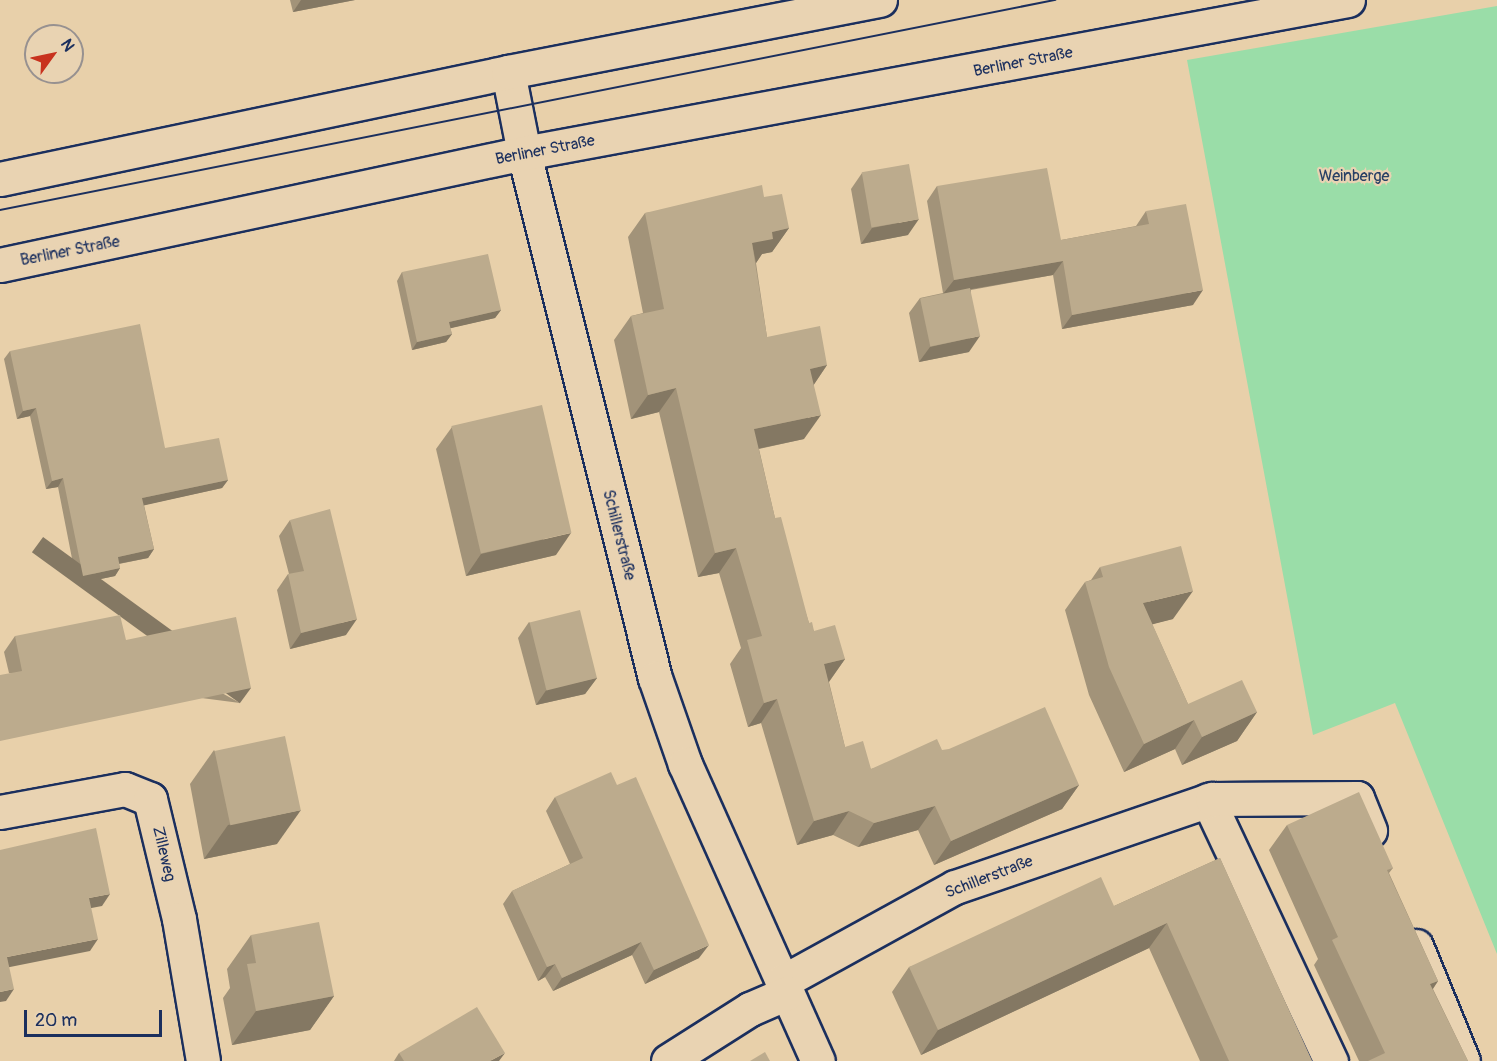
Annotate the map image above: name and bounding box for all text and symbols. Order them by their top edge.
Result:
north arrow [24,24,84,84]
text: N [56,35,79,55]
street label: Berliner Straße [972,43,1074,81]
street label: Berliner Straße [494,131,596,169]
park label: Weinberge [1319,166,1389,186]
street label: Berliner Straße [19,232,121,270]
street label: Schillerstraße [598,488,640,582]
street label: Zilleweg [148,825,180,883]
street label: Schillerstraße [942,851,1036,903]
scale bar [27,998,165,1036]
text: 20 m [35,1009,77,1032]

